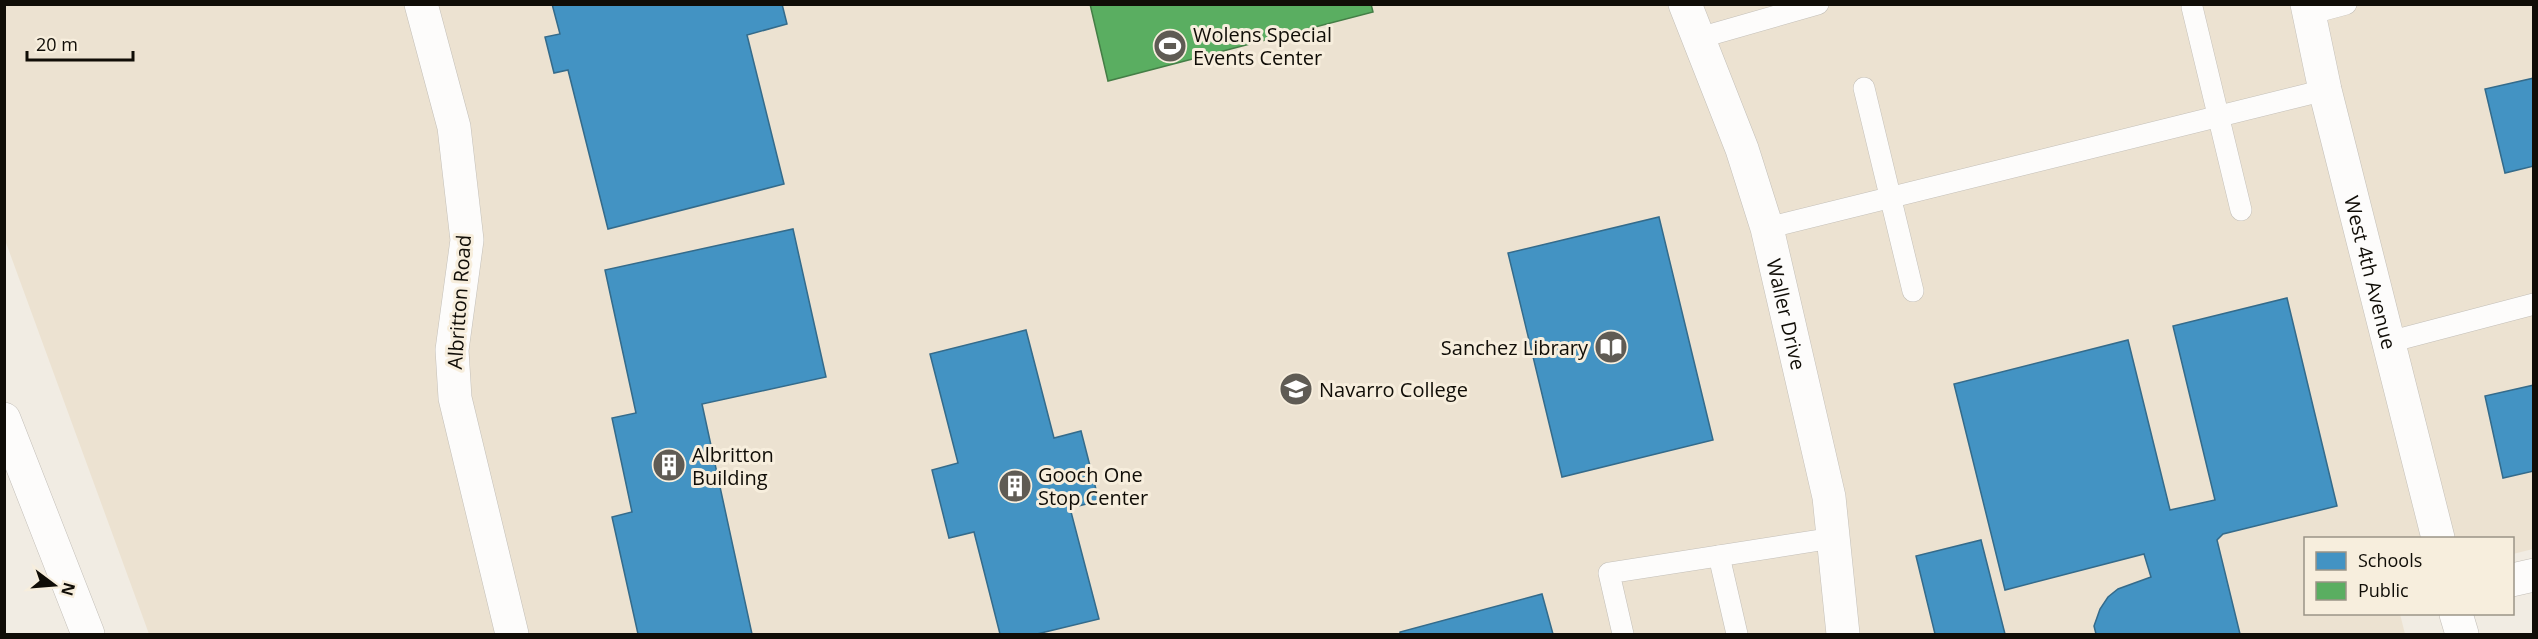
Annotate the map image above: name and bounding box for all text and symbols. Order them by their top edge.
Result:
place label: Wolens Special Events Center [1193,21,1332,71]
scale bar [27,24,134,62]
sports icon: Wolens Special Events Center [1152,28,1188,64]
text: 20 m [36,32,78,56]
street label: West 4th Avenue [2339,193,2403,352]
street label: Albritton Road [441,234,477,370]
street label: Waller Drive [1761,256,1813,372]
library icon: Sanchez Library [1593,329,1629,365]
place label: Sanchez Library [1441,334,1589,361]
school or university icon: Navarro College [1278,371,1314,407]
place label: Navarro College [1319,376,1468,403]
place label: Albritton Building [692,441,774,491]
building icon: Albritton Building [651,447,687,483]
place label: Gooch One Stop Center [1038,461,1148,511]
building icon: Gooch One Stop Center [997,468,1033,504]
legend [2304,537,2514,615]
text: Schools [2358,548,2422,572]
north arrow [24,555,84,615]
text: Public [2358,578,2409,602]
text: N [56,580,81,598]

